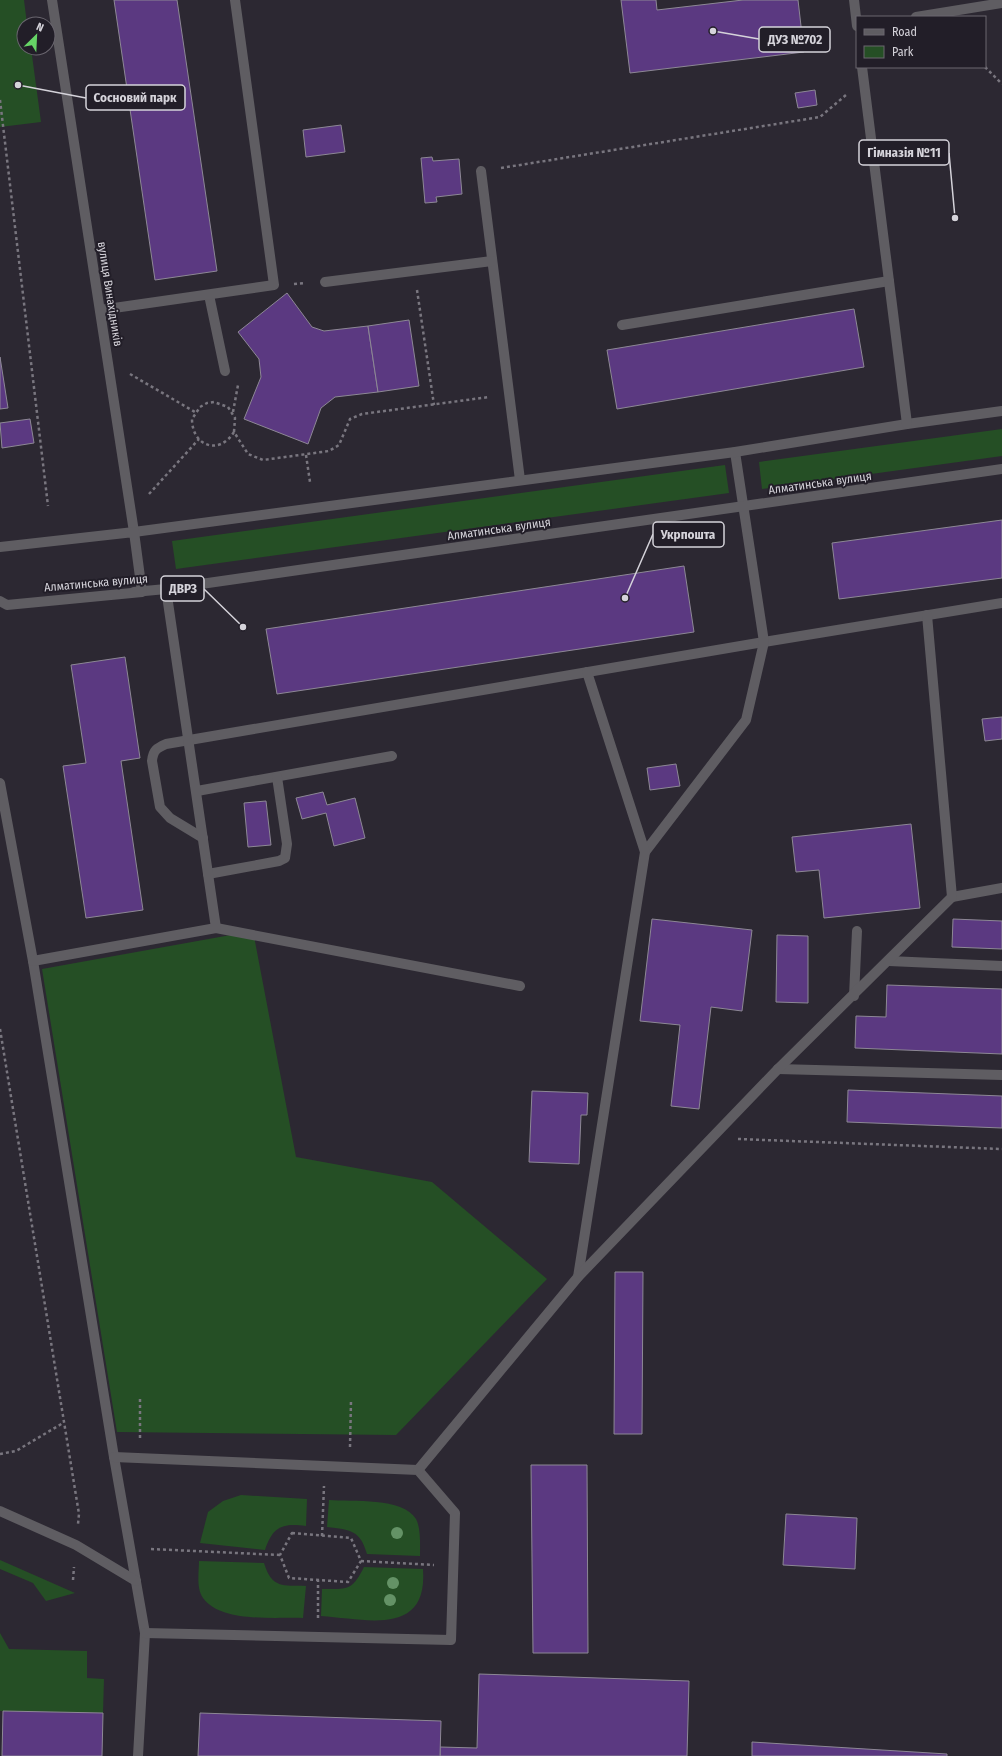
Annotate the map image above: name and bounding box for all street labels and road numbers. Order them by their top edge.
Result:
street label: вулиця Винахідників [95,241,125,347]
street label: Алматинська вулиця [768,469,872,497]
street label: Алматинська вулиця [447,515,551,543]
street label: Алматинська вулиця [44,571,148,595]

